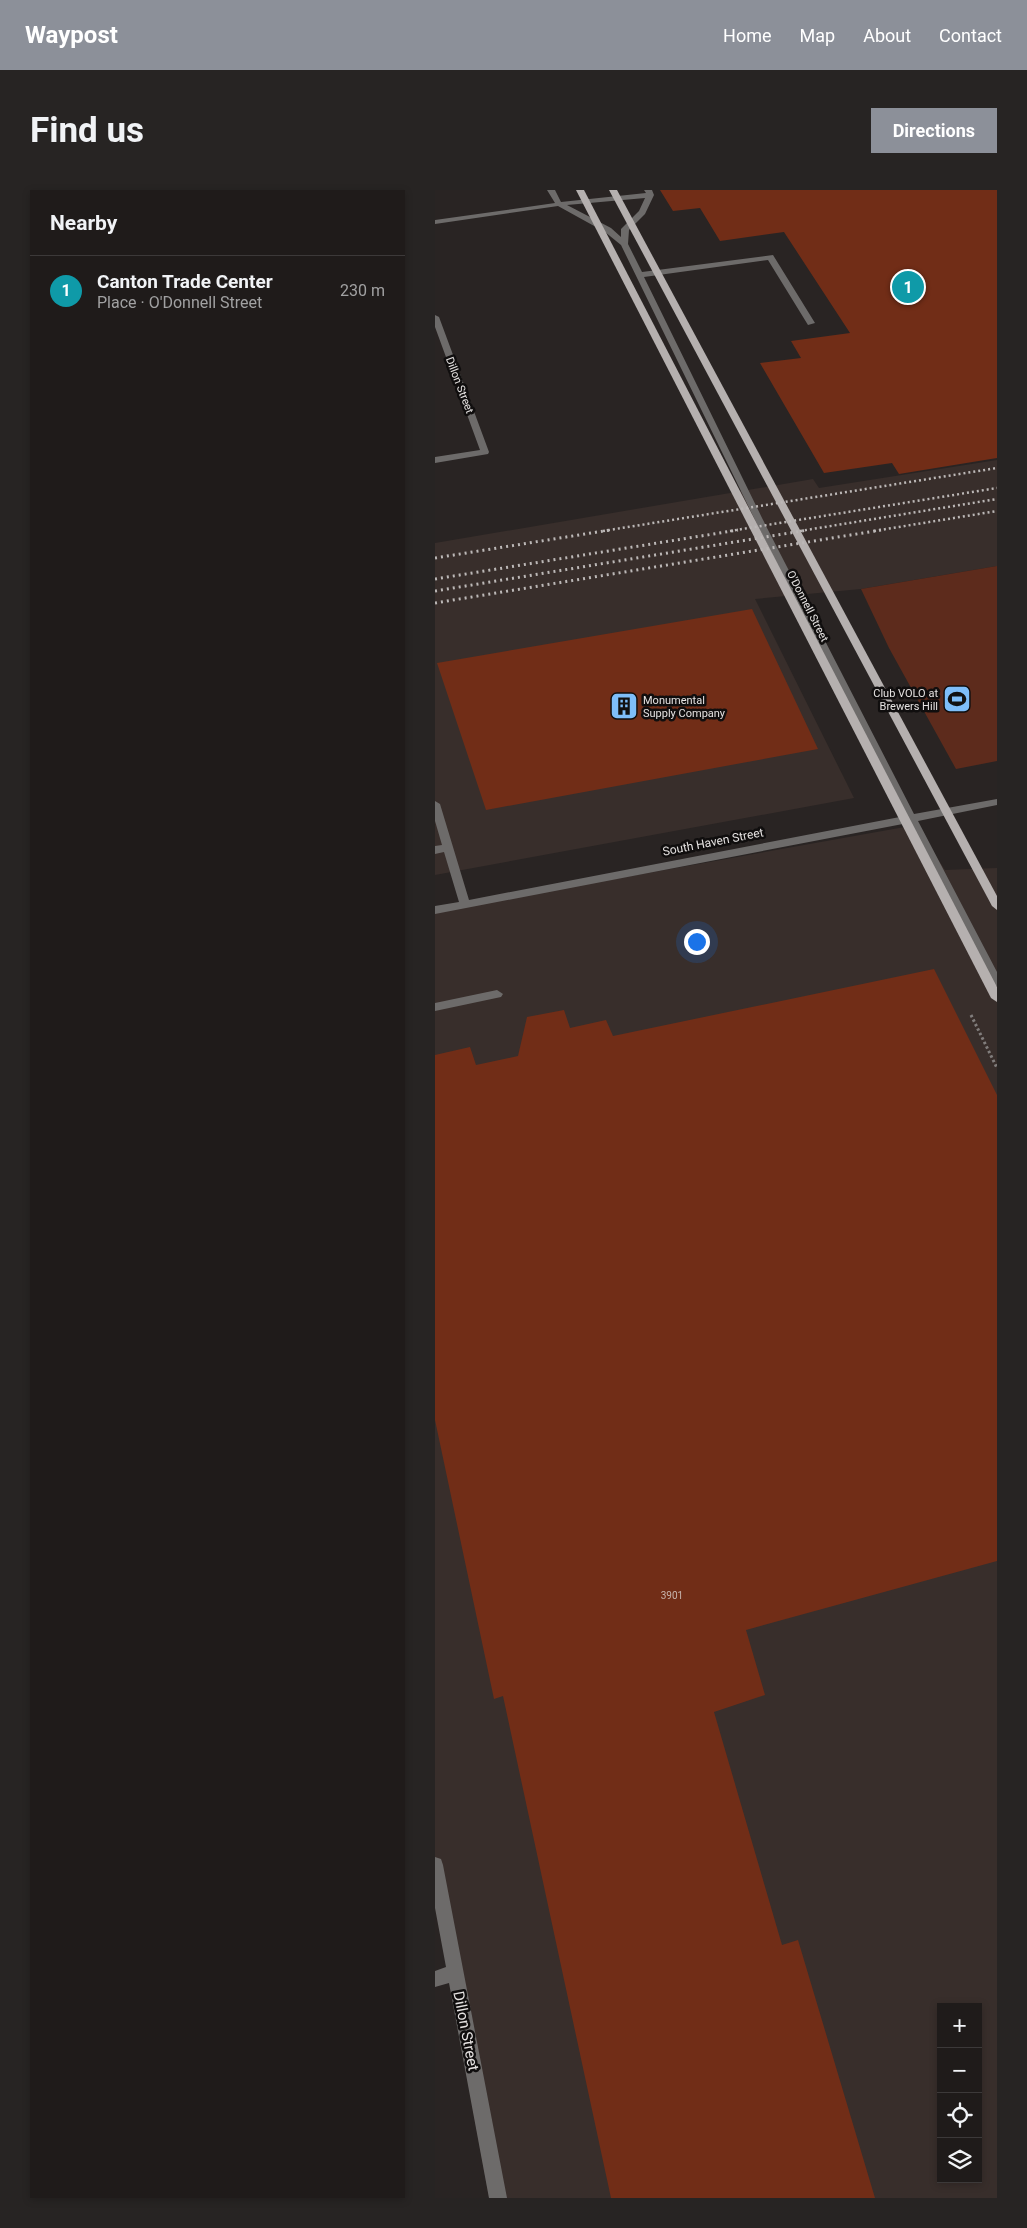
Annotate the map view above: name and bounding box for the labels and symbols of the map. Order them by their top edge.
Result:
pin: 1 [892,268,924,306]
street label: Dillon Street [443,355,476,416]
street label: O'Donnell Street [784,568,831,644]
sports icon: Club VOLO at Brewers Hill [942,684,972,714]
place label: Club VOLO at Brewers Hill [873,687,938,713]
building icon: Monumental Supply Company [609,691,639,721]
place label: Monumental Supply Company [643,694,726,720]
street label: South Haven Street [661,825,765,859]
your location [684,929,710,955]
house number: 3901 [661,1590,683,1601]
street label: Dillon Street [449,1990,483,2073]

